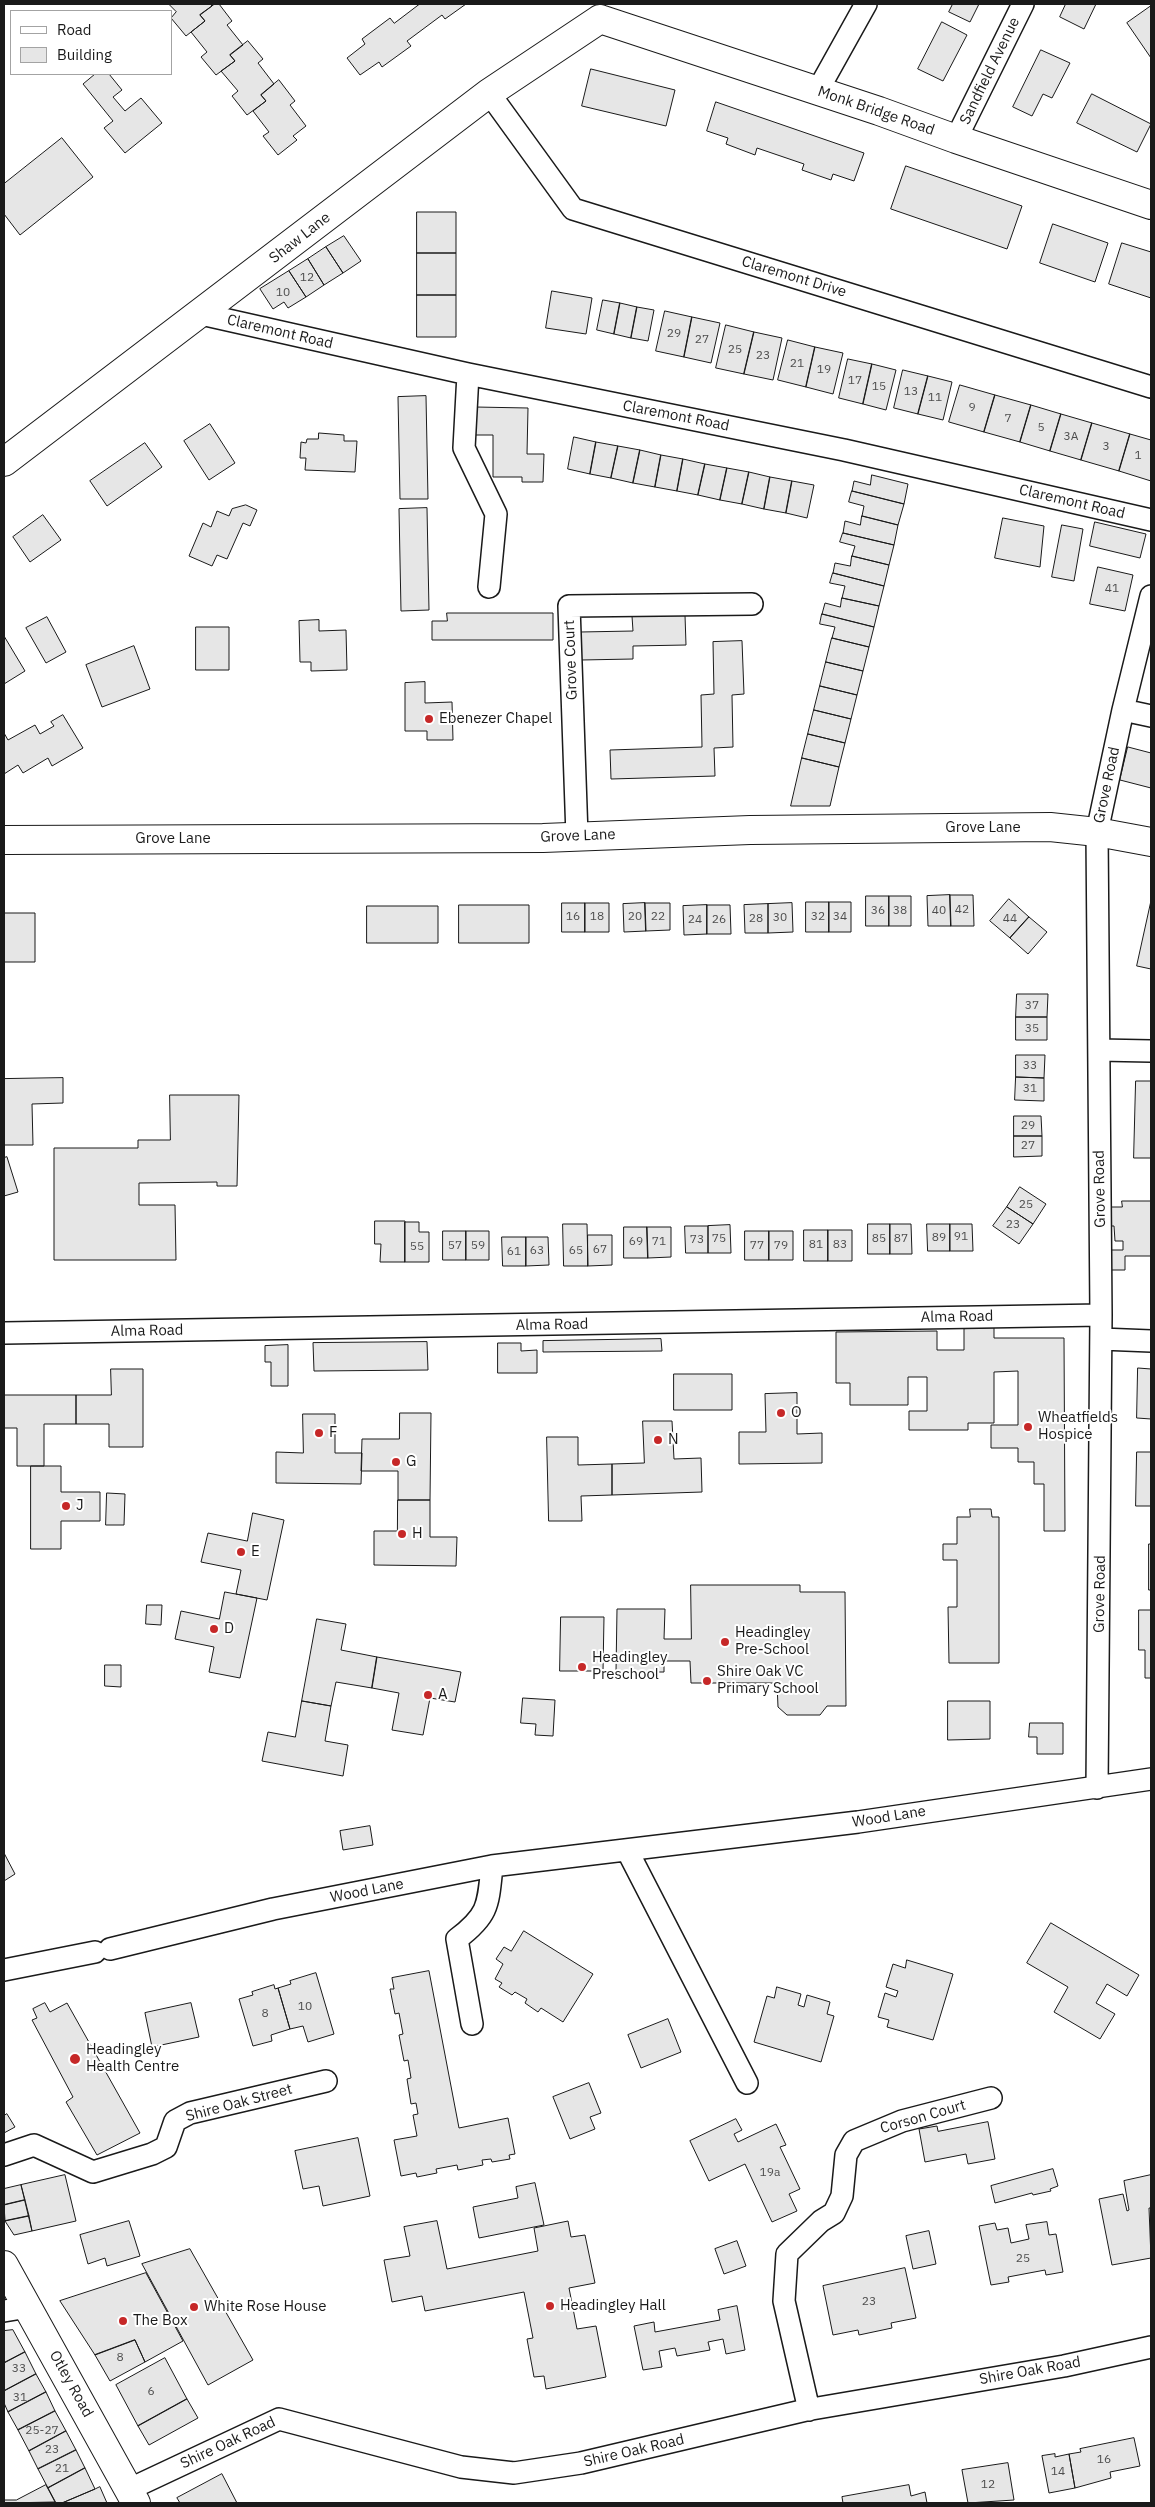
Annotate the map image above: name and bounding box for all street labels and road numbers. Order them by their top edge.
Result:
street label: Sandfield Avenue [956,14,1024,128]
street label: Monk Bridge Road [815,83,937,139]
street label: Shaw Lane [266,209,334,267]
street label: Claremont Drive [739,253,849,301]
street label: Claremont Road [225,311,335,353]
street label: Claremont Road [621,397,731,435]
street label: Claremont Road [1017,481,1127,523]
street label: Grove Court [561,620,581,700]
street label: Grove Road [1090,745,1124,825]
street label: Grove Lane [945,819,1021,837]
street label: Grove Lane [540,826,616,846]
street label: Grove Lane [135,830,211,848]
street label: Grove Road [1090,1150,1110,1228]
street label: Alma Road [920,1307,994,1327]
street label: Alma Road [515,1315,589,1335]
street label: Alma Road [110,1321,184,1341]
street label: Grove Road [1090,1555,1110,1633]
street label: Wood Lane [851,1802,927,1832]
street label: Wood Lane [329,1875,405,1907]
street label: Shire Oak Street [184,2080,294,2126]
street label: Corson Court [878,2096,968,2138]
street label: Otley Road [45,2347,97,2421]
street label: Shire Oak Road [978,2353,1082,2389]
street label: Shire Oak Road [178,2413,278,2473]
street label: Shire Oak Road [582,2431,686,2471]

